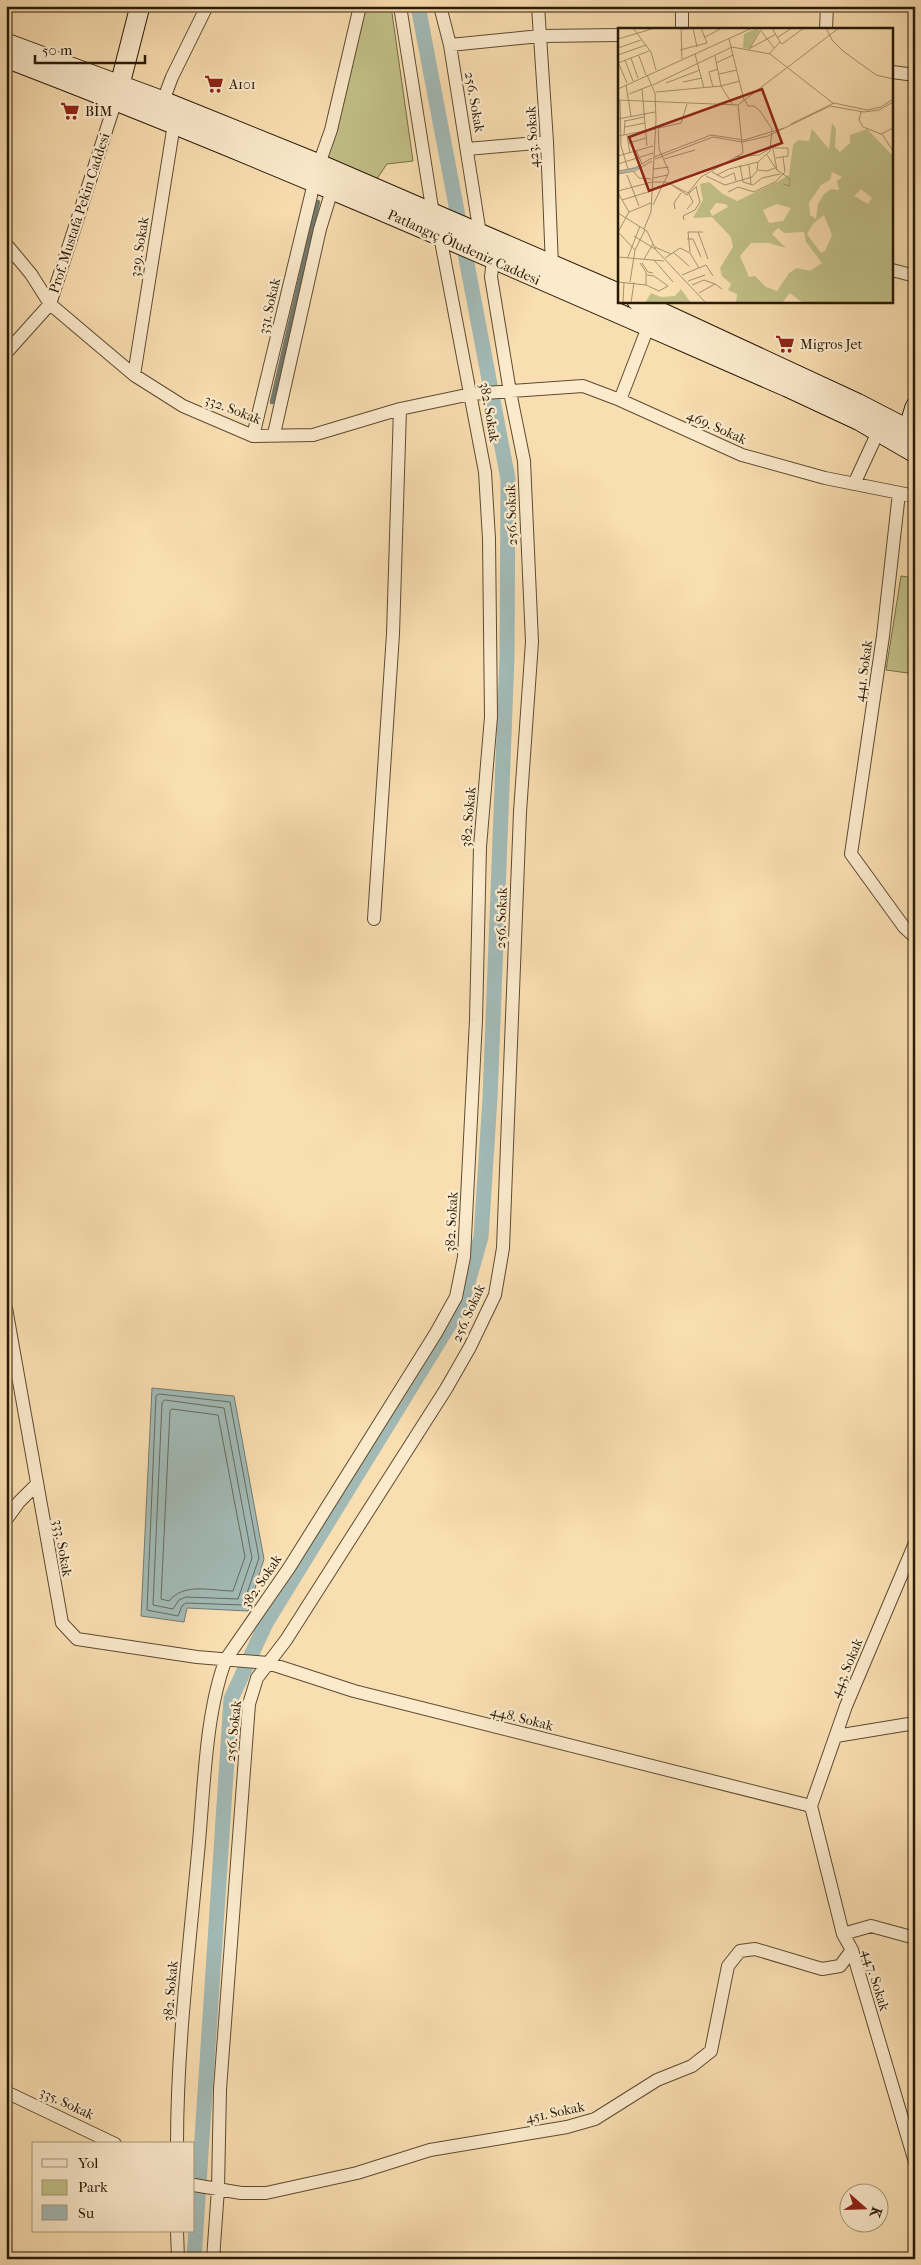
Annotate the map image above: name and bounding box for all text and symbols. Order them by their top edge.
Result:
inset map [618,28,894,302]
scale bar [35,32,145,64]
text: 50 m [42,41,73,59]
street label: 256. Sokak [461,70,488,135]
supermarket icon: A101 [203,73,225,95]
place label: A101 [228,76,256,93]
supermarket icon: BİM [59,100,81,122]
place label: BİM [85,103,113,120]
street label: 423. Sokak [522,105,543,168]
street label: Prof. Mustafa Pekin Caddesi [45,131,113,296]
street label: Patlangıç Öludeniz Caddesi [385,205,543,289]
street label: 329. Sokak [126,215,153,279]
street label: 331. Sokak [255,276,284,336]
supermarket icon: Migros Jet [774,333,796,355]
place label: Migros Jet [800,336,863,353]
street label: 382. Sokak [476,381,503,444]
street label: 332. Sokak [202,391,264,428]
street label: 469. Sokak [684,407,750,449]
street label: 256. Sokak [502,483,521,546]
street label: 441. Sokak [851,638,876,703]
street label: 382. Sokak [457,785,480,848]
street label: 256. Sokak [492,886,511,949]
street label: 382. Sokak [441,1190,462,1253]
street label: 256. Sokak [448,1281,489,1345]
street label: 333. Sokak [49,1518,76,1579]
street label: 382. Sokak [237,1551,286,1611]
street label: 443. Sokak [826,1635,867,1701]
street label: 256. Sokak [222,1699,245,1763]
street label: 448. Sokak [489,1702,556,1735]
street label: 447. Sokak [858,1947,893,2014]
street label: 382. Sokak [159,1959,182,2022]
street label: 335. Sokak [37,2083,98,2124]
street label: 451. Sokak [524,2098,587,2127]
legend [32,2142,195,2232]
text: Yol [77,2154,98,2172]
text: Park [78,2178,108,2196]
north arrow [838,2182,888,2232]
text: Su [78,2204,95,2222]
text: K [866,2205,885,2221]

